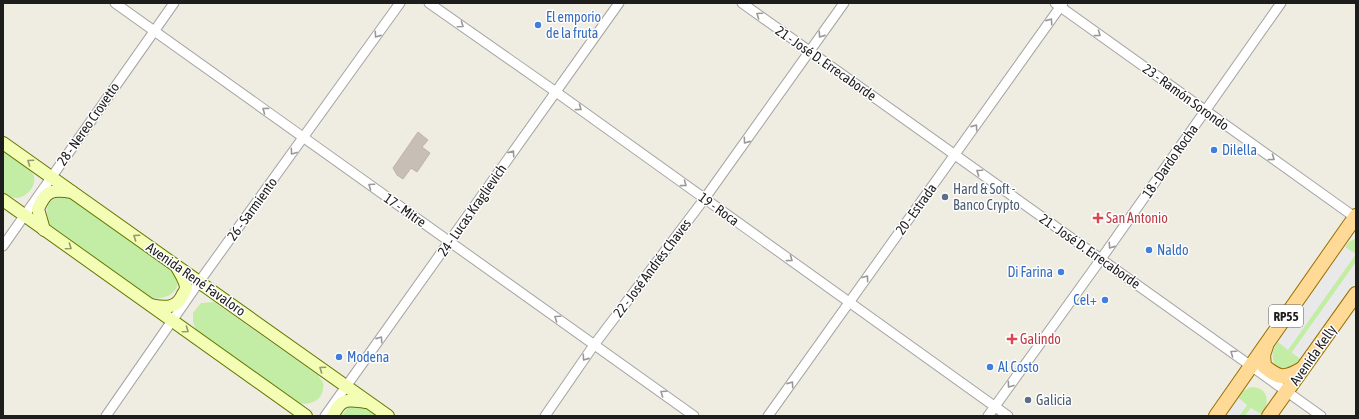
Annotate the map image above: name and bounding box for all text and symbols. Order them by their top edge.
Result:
place label: El emporio de la fruta [546,9,601,41]
one-way arrow [756,13,763,20]
one-way arrow [1045,18,1053,25]
one-way arrow [457,20,464,28]
marker: El emporio de la fruta [533,20,543,30]
street label: 21 - José D. Errecaborde [773,22,879,104]
one-way arrow [1094,29,1101,37]
one-way arrow [375,30,382,37]
one-way arrow [819,30,826,37]
street label: 23 - Ramón Sorondo [1140,60,1232,134]
street label: 28 - Nereo Crovetto [54,80,122,168]
one-way arrow [574,103,581,110]
one-way arrow [263,108,270,115]
street label: 18 - Dardo Rocha [1139,121,1201,201]
one-way arrow [970,124,978,131]
one-way arrow [744,136,751,143]
place label: Dilella [1222,142,1257,158]
marker: Dilella [1209,145,1219,155]
one-way arrow [291,148,298,155]
one-way arrow [507,150,515,157]
one-way arrow [1268,153,1275,161]
one-way arrow [27,159,34,167]
street label: 24 - Lucas Kraglievich [434,161,510,259]
one-way arrow [976,170,983,177]
street label: 26 - Sarmiento [224,174,280,244]
one-way arrow [680,179,687,186]
street label: 20 - Estrada [892,180,940,238]
place label: Hard & Soft - Banco Crypto [953,181,1020,213]
one-way arrow [368,183,375,190]
street label: 19 - Roca [696,189,742,229]
street label: 17 - Mitre [381,190,429,230]
marker: Hard & Soft - Banco Crypto [940,192,950,202]
street label: 21 - José D. Errecaborde [1037,210,1143,292]
place label: San Antonio [1106,210,1168,226]
marker: San Antonio [1093,213,1103,223]
street label: 22 - José Andrés Chaves [610,216,694,320]
one-way arrow [134,235,141,242]
street label: Avenida René Favaloro [143,239,249,319]
one-way arrow [1109,241,1116,248]
one-way arrow [65,242,72,250]
place label: Naldo [1157,242,1189,258]
marker: Naldo [1144,245,1154,255]
one-way arrow [786,254,793,262]
place label: Di Farina [1008,264,1053,280]
marker: Di Farina [1056,267,1066,277]
one-way arrow [861,275,869,282]
place label: Cel+ [1073,292,1097,308]
marker: Cel+ [1100,295,1110,305]
road number: RP55 [1269,305,1303,327]
one-way arrow [554,316,561,323]
street label: Avenida Kelly [1286,322,1340,388]
one-way arrow [182,326,189,333]
place label: Galindo [1020,331,1061,347]
marker: Galindo [1007,334,1017,344]
one-way arrow [375,336,382,343]
place label: Modena [347,349,389,365]
one-way arrow [1230,351,1237,358]
marker: Modena [334,352,344,362]
one-way arrow [583,353,590,360]
place label: Al Costo [998,359,1039,375]
marker: Al Costo [985,362,995,372]
one-way arrow [319,366,326,374]
one-way arrow [786,381,794,388]
one-way arrow [1007,381,1015,388]
one-way arrow [660,391,667,398]
place label: Galicia [1036,392,1072,408]
marker: Galicia [1023,395,1033,405]

